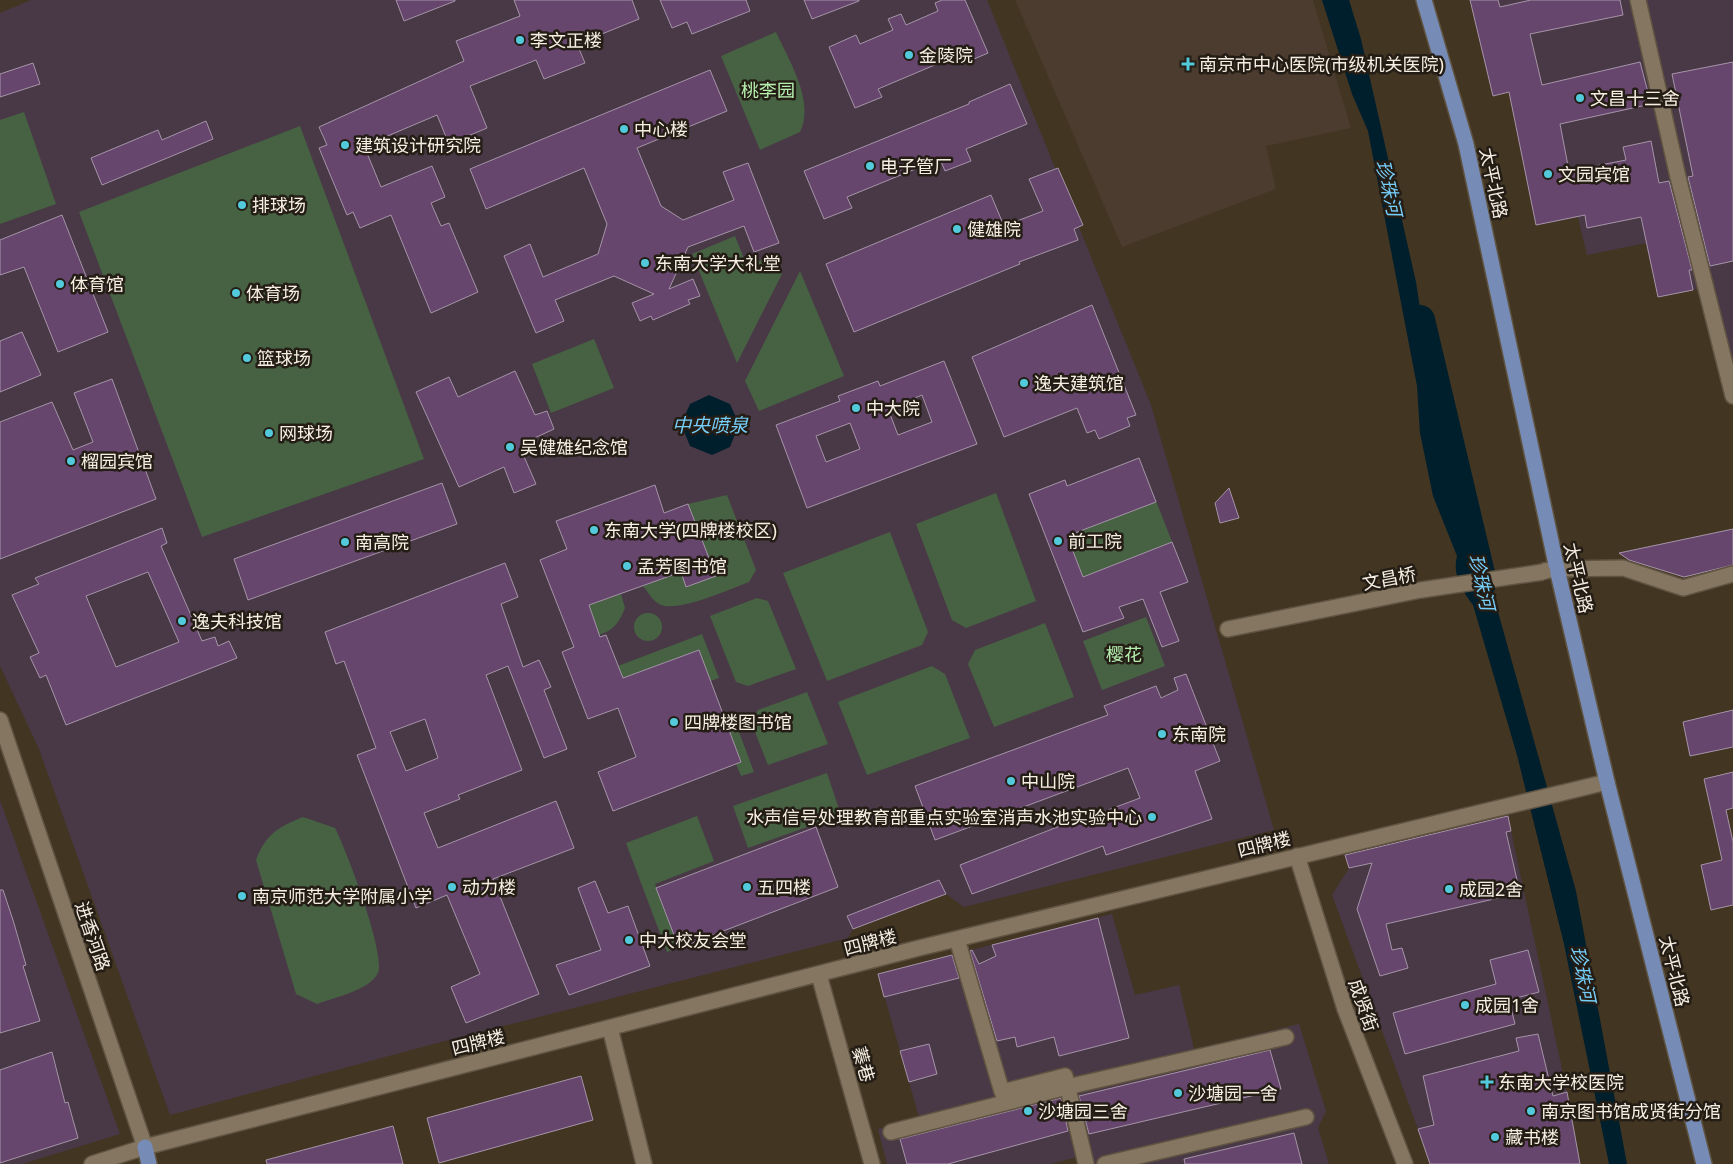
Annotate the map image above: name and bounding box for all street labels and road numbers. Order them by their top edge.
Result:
street label: 太平北路 [1475,145,1513,221]
street label: 太平北路 [1559,540,1599,616]
street label: 文昌桥 [1360,561,1418,595]
street label: 四牌楼 [1235,826,1293,862]
street label: 进香河路 [70,898,116,974]
street label: 四牌楼 [841,923,899,961]
street label: 太平北路 [1655,933,1695,1009]
street label: 成贤街 [1344,976,1384,1034]
street label: 四牌楼 [449,1024,507,1060]
street label: 蓁巷 [848,1043,880,1085]

